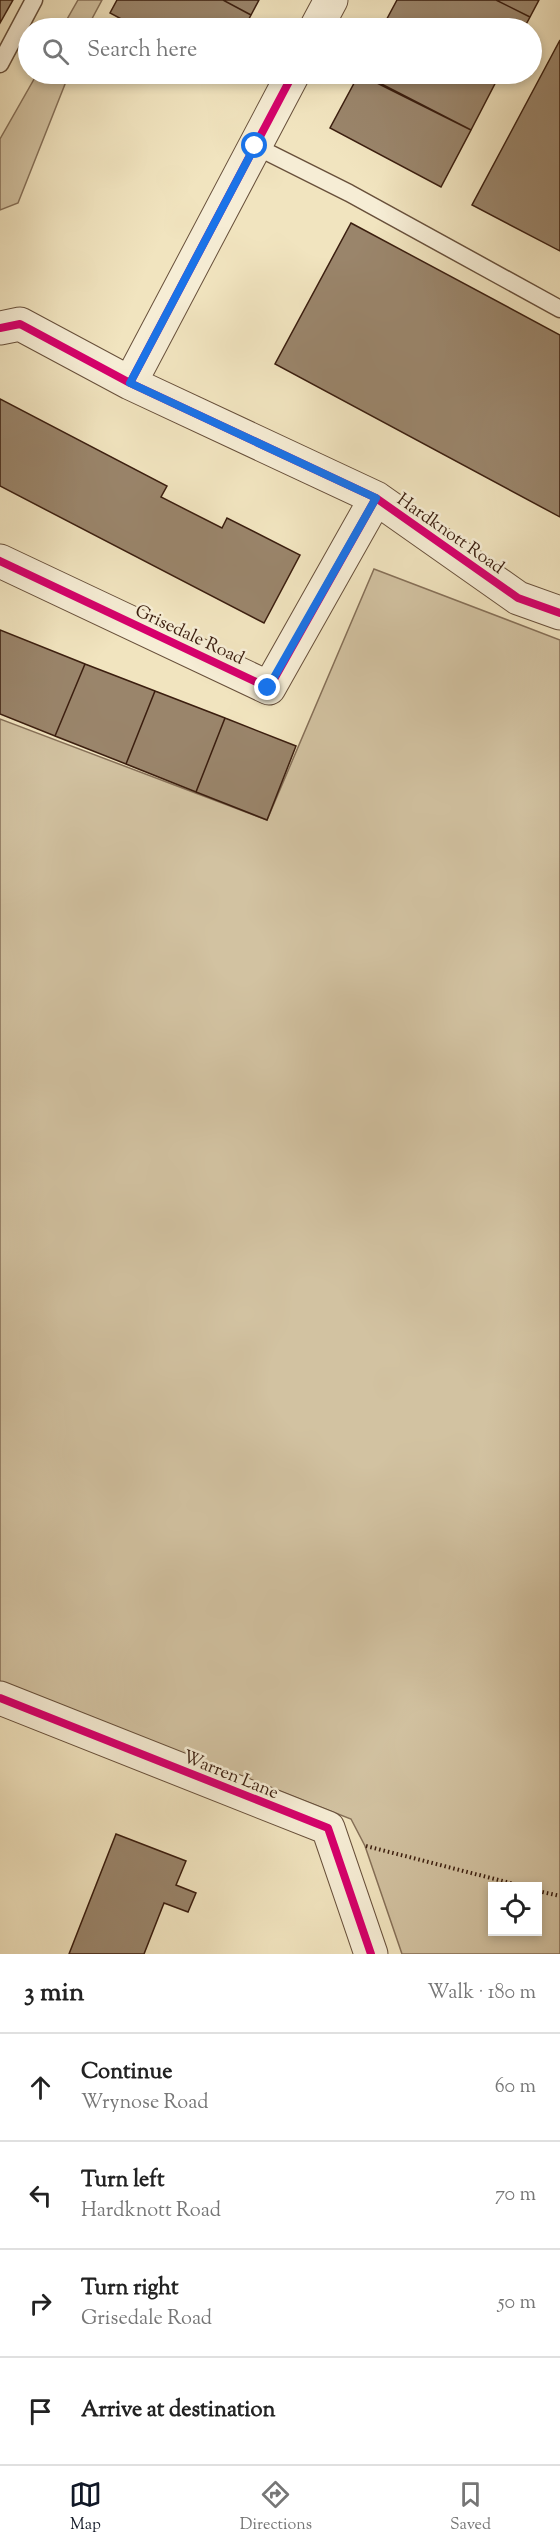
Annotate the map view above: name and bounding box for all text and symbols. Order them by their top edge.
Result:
search box [18,18,542,84]
icon: search [39,35,72,68]
text: Search here [87,35,197,67]
route start [241,132,267,158]
street label: Hardknott Road [391,488,509,581]
street label: Grisedale Road [130,599,248,673]
route end [254,674,280,700]
street label: Warren Lane [178,1745,282,1807]
map controls [488,1882,542,1936]
button: locate [488,1882,542,1936]
text: 3 min [24,1975,84,2012]
text: Walk · 180 m [427,1979,536,2008]
text: Continue [81,2057,172,2089]
icon: ahead [24,2071,57,2104]
text: 60 m [495,2073,536,2102]
text: Wrynose Road [81,2089,208,2118]
text: Turn left [81,2165,164,2197]
icon: left [24,2179,57,2212]
text: 70 m [495,2181,536,2210]
text: Hardknott Road [81,2197,221,2226]
text: Turn right [81,2273,178,2305]
icon: right [24,2287,57,2320]
text: 50 m [498,2289,536,2318]
text: Grisedale Road [81,2305,212,2334]
icon: arrive [24,2395,57,2428]
text: Arrive at destination [81,2395,276,2427]
tab: Map [69,2478,102,2537]
tab: Directions [240,2478,312,2537]
tab: Saved [450,2478,491,2537]

